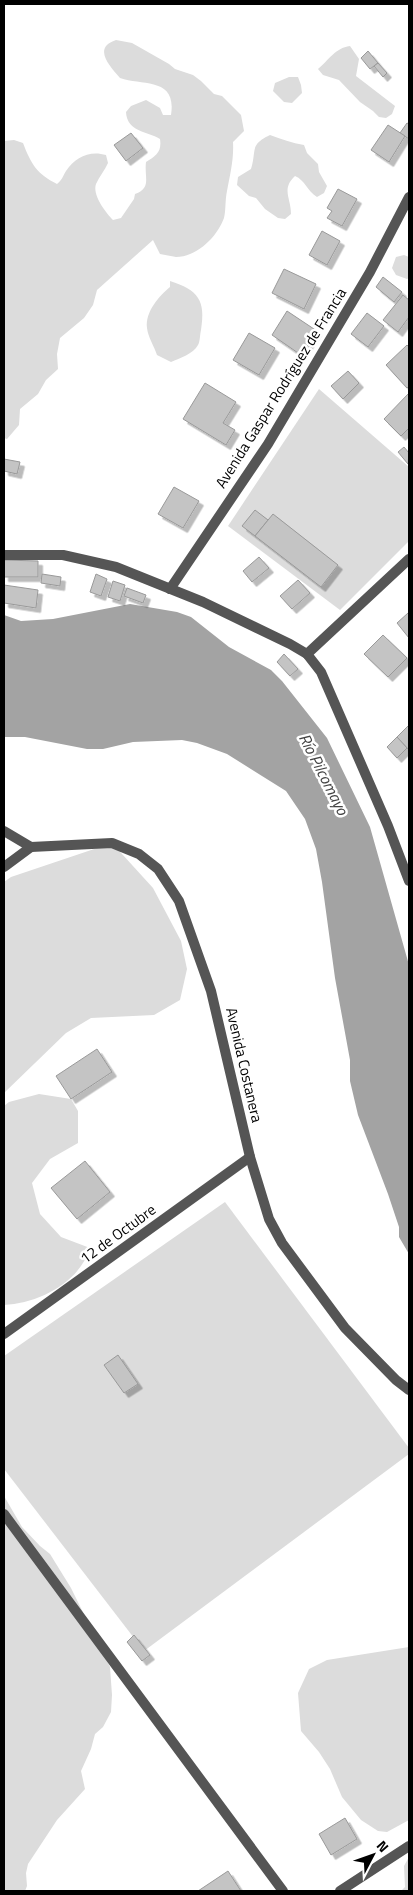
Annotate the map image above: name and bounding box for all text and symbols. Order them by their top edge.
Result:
street label: Avenida Gaspar Rodríguez de Francia [209,283,352,492]
water label: Río Pilcomayo [293,729,355,820]
street label: Avenida Costanera [220,1005,269,1125]
street label: 12 de Octubre [75,1198,161,1269]
north arrow [348,1830,398,1880]
text: N [372,1836,394,1857]

